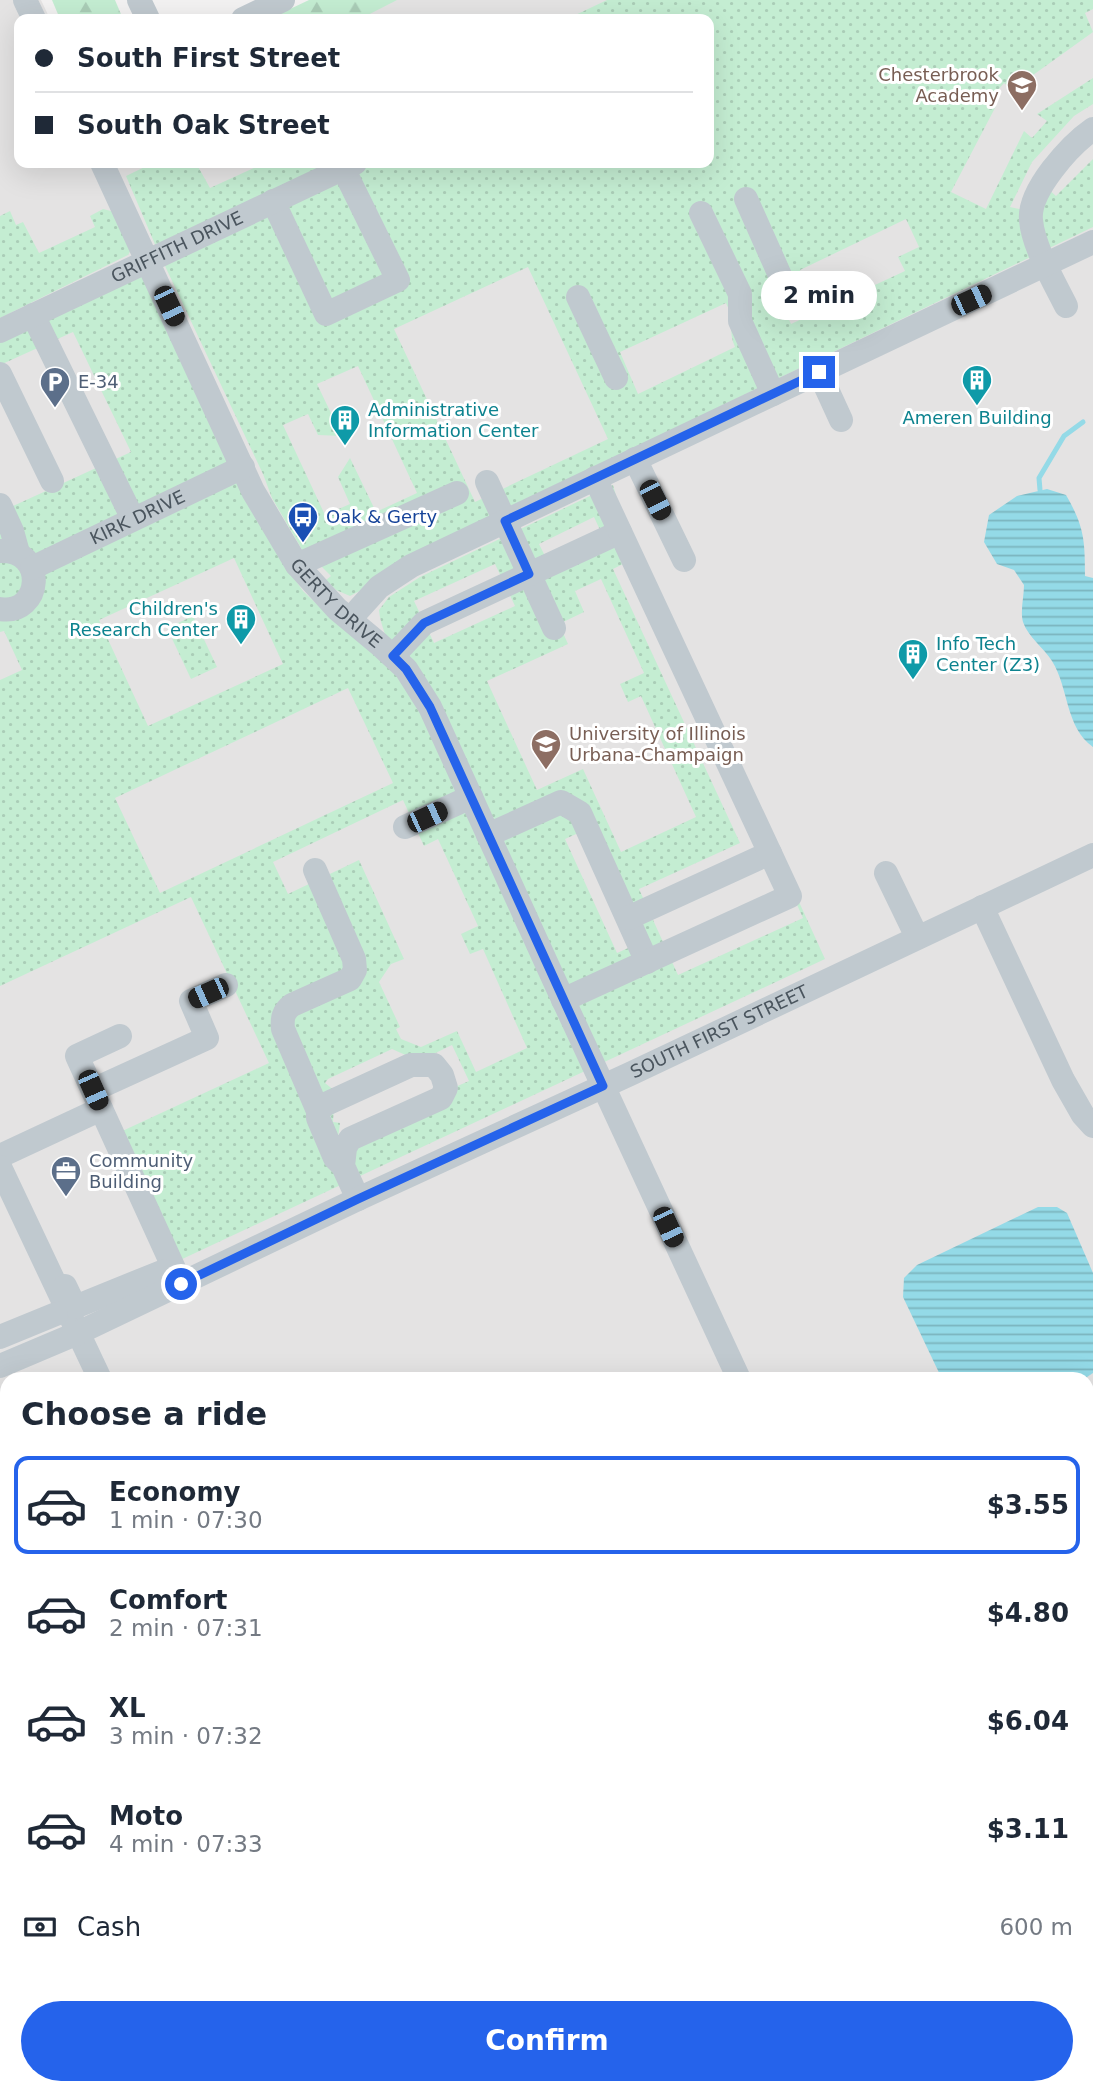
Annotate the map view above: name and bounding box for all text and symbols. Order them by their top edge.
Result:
text: South First Street [77,43,340,73]
place label: Chesterbrook Academy [878,64,1000,106]
school or university icon: Chesterbrook Academy [1005,68,1039,112]
text: South Oak Street [77,110,330,140]
street label: GRIFFITH DRIVE [108,207,246,287]
callout: 2 min [761,270,877,320]
text: 2 min [783,282,855,308]
car [948,282,995,318]
car [151,283,188,329]
route end [803,356,835,388]
building icon: Ameren Building [960,363,994,407]
parking icon: E-34 [38,365,72,409]
place label: E-34 [78,371,119,392]
place label: Administrative Information Center [368,399,539,441]
building icon: Administrative Information Center [328,403,362,447]
place label: Ameren Building [902,407,1052,428]
car [637,477,674,523]
street label: KIRK DRIVE [87,485,188,549]
bus stop icon: Oak & Gerty [286,500,320,544]
place label: Oak & Gerty [326,506,438,527]
street label: GERTY DRIVE [286,554,386,652]
place label: Children's Research Center [69,598,219,640]
building icon: Children's Research Center [224,602,258,646]
place label: Info Tech Center (Z3) [936,633,1040,675]
building icon: Info Tech Center (Z3) [896,637,930,681]
place label: University of Illinois Urbana-Champaign [569,723,746,765]
school or university icon: University of Illinois Urbana-Champaign [529,727,563,771]
car [404,799,451,835]
car [185,975,232,1011]
street label: SOUTH FIRST STREET [627,980,812,1082]
car [75,1067,112,1113]
place label: Community Building [89,1150,194,1192]
office icon: Community Building [49,1154,83,1198]
car [650,1204,687,1250]
route start [165,1268,197,1300]
text: Choose a ride [21,1395,267,1433]
icon: car [25,1474,88,1537]
text: Economy [109,1477,240,1507]
text: $3.55 [987,1490,1069,1520]
text: 1 min · 07:30 [109,1507,263,1533]
icon: car [25,1582,88,1645]
text: Comfort [109,1585,227,1615]
text: $4.80 [987,1598,1069,1628]
text: 2 min · 07:31 [109,1615,263,1641]
icon: car [25,1690,88,1753]
text: XL [109,1693,146,1723]
text: $6.04 [987,1706,1069,1736]
text: 3 min · 07:32 [109,1723,263,1749]
icon: car [25,1798,88,1861]
text: Moto [109,1801,183,1831]
text: $3.11 [987,1814,1069,1844]
text: 4 min · 07:33 [109,1831,263,1857]
icon: cash [21,1908,59,1946]
text: Cash [77,1912,141,1942]
text: 600 m [999,1914,1073,1940]
button: Confirm [21,2001,1073,2081]

